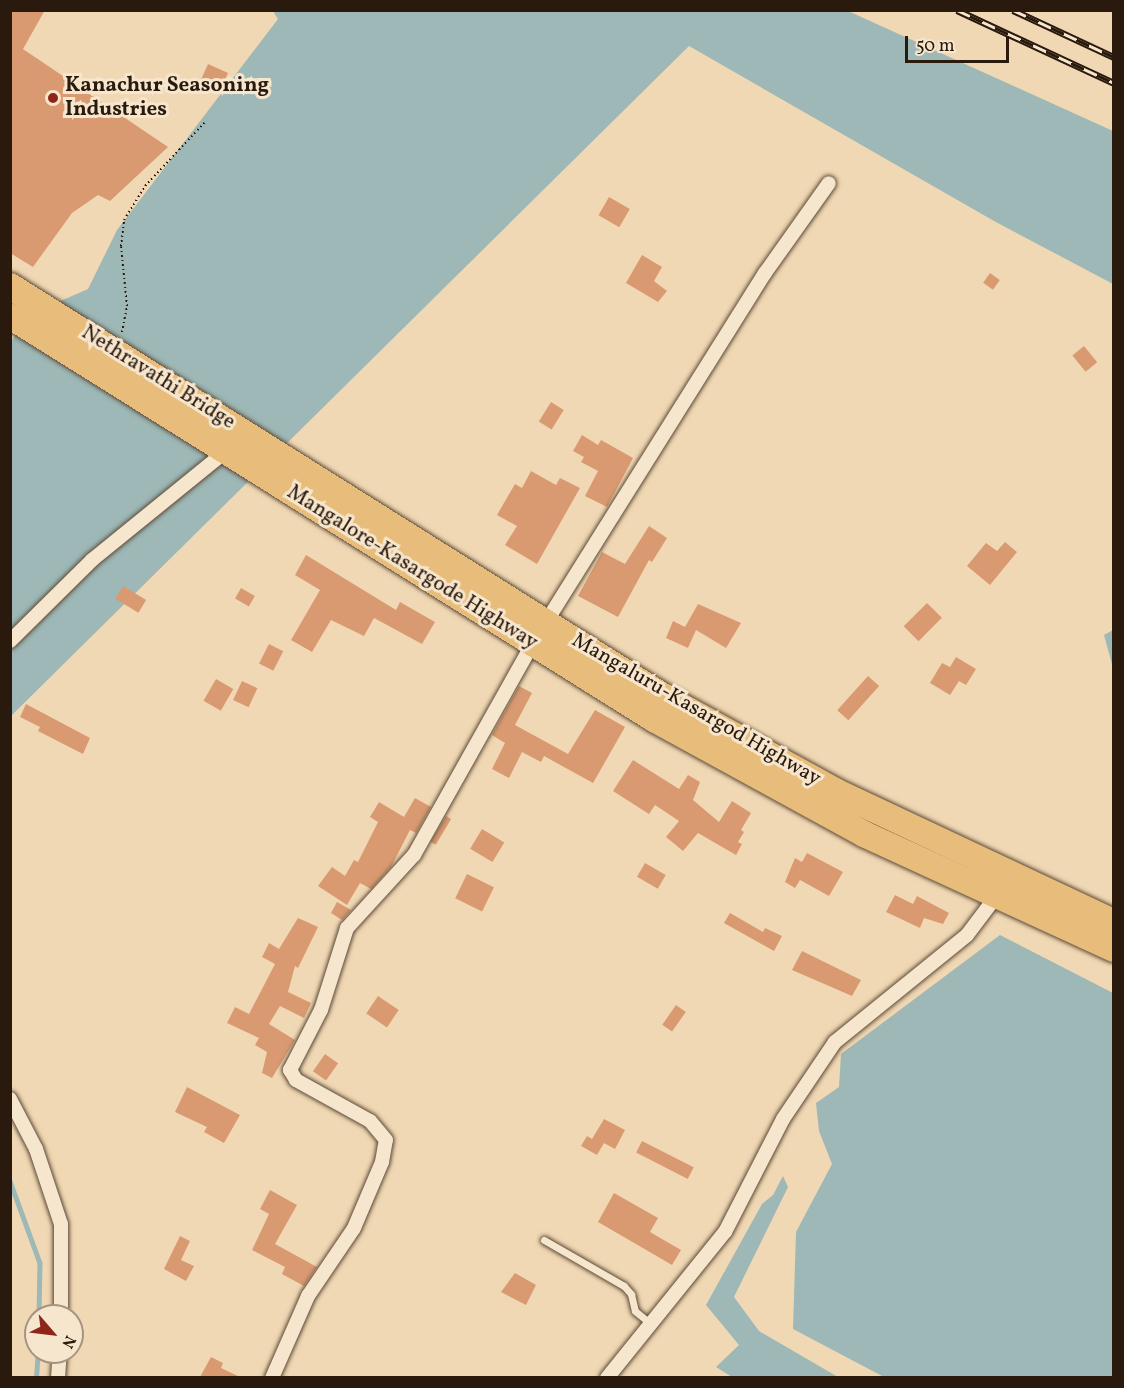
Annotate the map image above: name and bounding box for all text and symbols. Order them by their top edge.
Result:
scale bar [908,24,1012,62]
text: 50 m [916,34,955,59]
place label: Kanachur Seasoning Industries [65,73,269,123]
marker: Kanachur Seasoning Industries [46,91,60,105]
street label: Nethravathi Bridge [77,321,239,435]
street label: Mangalore-Kasargode Highway [282,480,542,656]
street label: Mangaluru-Kasargod Highway [567,628,825,792]
north arrow [24,1304,84,1364]
text: N [56,1331,81,1352]

